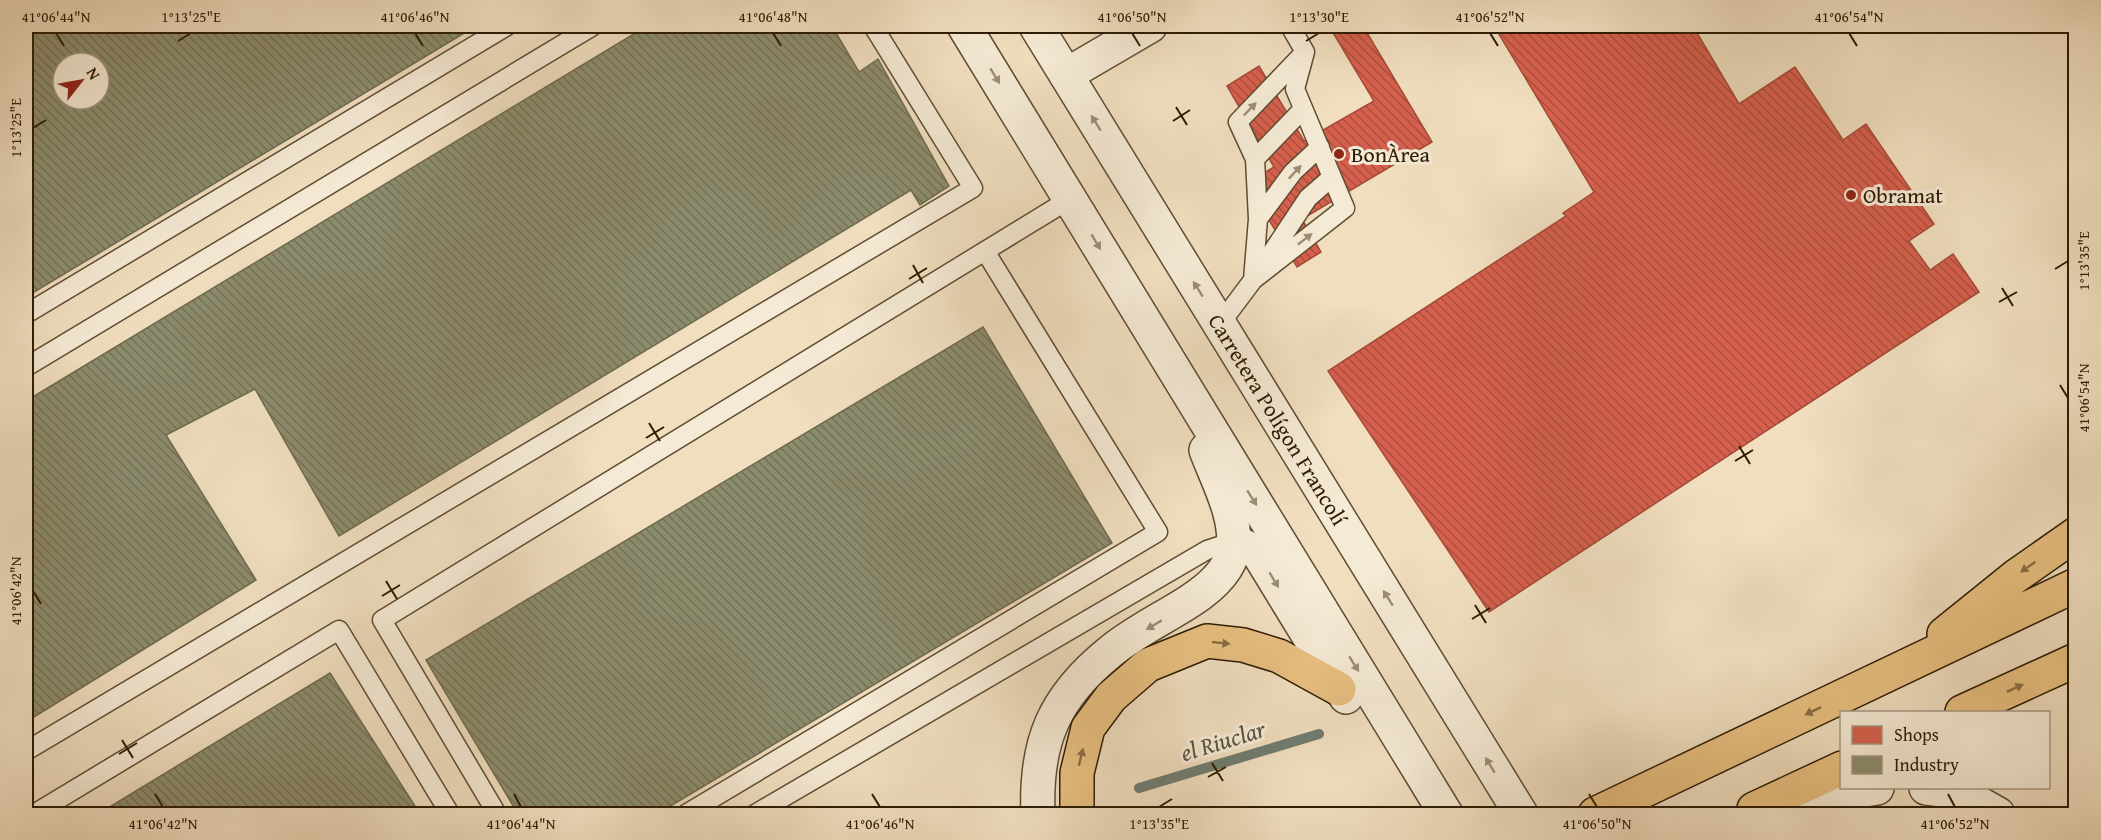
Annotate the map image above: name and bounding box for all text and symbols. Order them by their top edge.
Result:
text: 41°06'44"N [22,6,91,27]
text: 1°13'25"E [161,6,221,27]
text: 41°06'46"N [381,6,450,27]
text: 41°06'48"N [739,6,808,27]
text: 41°06'50"N [1098,6,1167,27]
text: 1°13'30"E [1289,6,1349,27]
text: 41°06'52"N [1456,6,1525,27]
text: 41°06'54"N [1815,6,1884,27]
north arrow [51,51,111,111]
text: N [81,63,107,84]
one-way arrow [989,67,1000,84]
text: 1°13'25"E [5,98,26,158]
one-way arrow [1243,102,1257,117]
one-way arrow [1090,115,1101,131]
place label: BonÀrea [1351,138,1430,170]
marker: BonÀrea [1332,147,1346,161]
one-way arrow [1288,164,1302,179]
place label: Obramat [1863,179,1943,211]
marker: Obramat [1844,188,1858,202]
text: 1°13'35"E [2073,231,2094,291]
one-way arrow [1297,233,1313,246]
one-way arrow [1091,234,1101,251]
one-way arrow [1193,281,1204,297]
street label: Carretera Polígon Francolí [1201,307,1356,532]
text: 41°06'54"N [2073,363,2094,432]
one-way arrow [1247,490,1258,506]
text: 41°06'42"N [5,556,26,625]
one-way arrow [2020,561,2035,573]
one-way arrow [1268,572,1279,588]
one-way arrow [1383,590,1394,606]
one-way arrow [1146,619,1162,630]
one-way arrow [1212,638,1231,648]
one-way arrow [1349,656,1360,673]
one-way arrow [2006,683,2024,693]
one-way arrow [1804,706,1821,715]
water label: el Riuclar [1176,711,1271,770]
legend [1840,711,2050,789]
text: Shops [1894,721,1939,748]
one-way arrow [1077,748,1086,766]
text: Industry [1894,751,1959,778]
one-way arrow [1485,757,1496,773]
text: 41°06'42"N [129,813,198,834]
text: 41°06'44"N [487,813,556,834]
text: 41°06'46"N [846,813,915,834]
text: 1°13'35"E [1129,813,1189,834]
text: 41°06'50"N [1563,813,1632,834]
text: 41°06'52"N [1921,813,1990,834]

